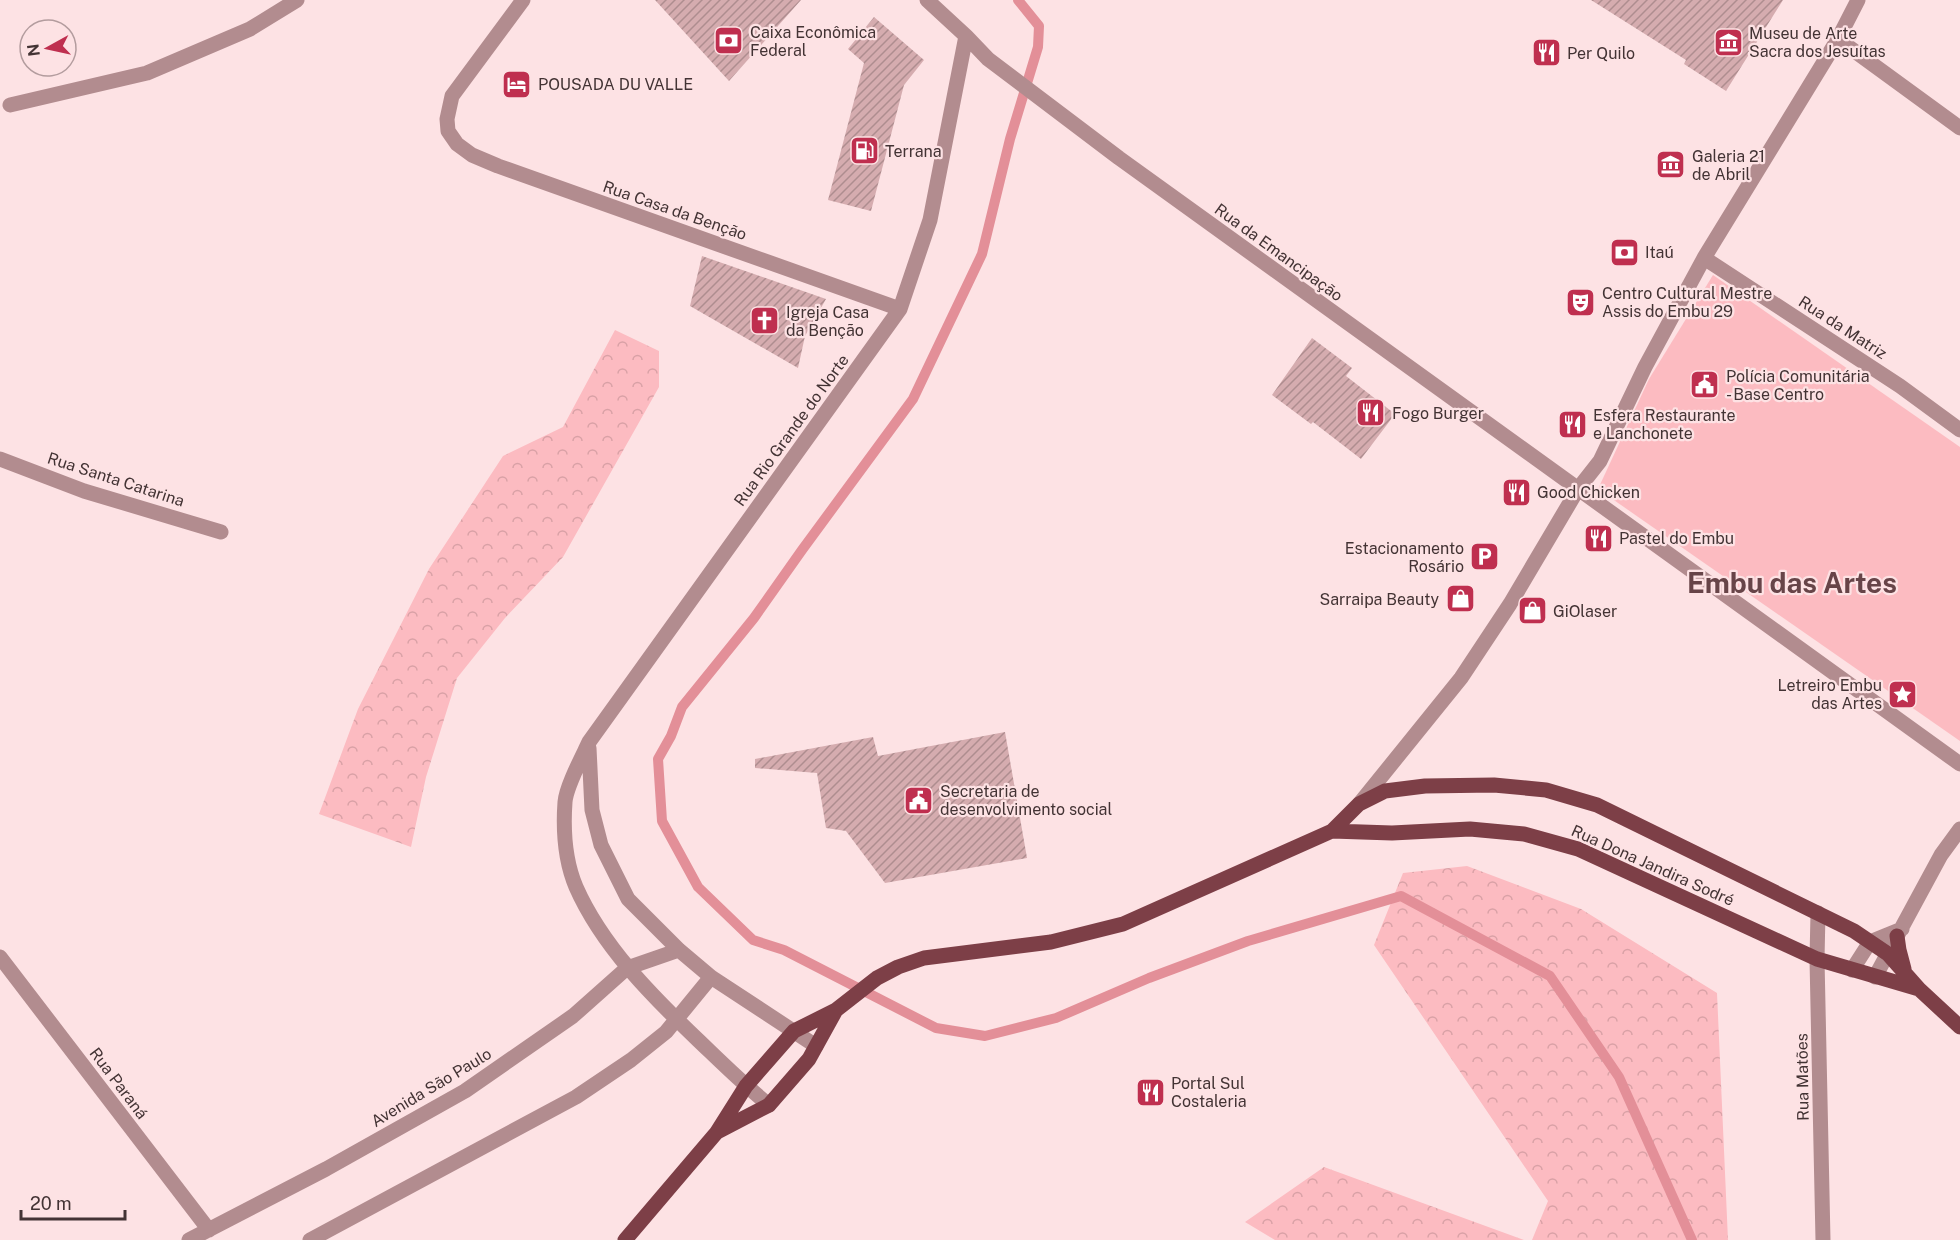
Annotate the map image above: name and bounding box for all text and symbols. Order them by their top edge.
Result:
north arrow [18,18,78,78]
place label: Caixa Econômica Federal [750,23,876,60]
place label: Museu de Arte Sacra dos Jesuítas [1749,24,1886,61]
bank icon: Caixa Econômica Federal [713,25,745,57]
museum icon: Museu de Arte Sacra dos Jesuítas [1712,26,1744,58]
restaurant icon: Per Quilo [1530,37,1562,69]
text: N [23,42,44,58]
place label: Per Quilo [1567,44,1635,63]
hotel icon: POUSADA DU VALLE [501,68,533,100]
place label: POUSADA DU VALLE [538,75,693,94]
fuel station icon: Terrana [848,135,880,167]
place label: Terrana [885,142,942,161]
place label: Galeria 21 de Abril [1692,147,1765,184]
museum icon: Galeria 21 de Abril [1655,149,1687,181]
street label: Rua Casa da Benção [600,177,749,244]
street label: Rua da Emancipação [1211,200,1347,305]
bank icon: Itaú [1608,236,1640,268]
place label: Itaú [1645,243,1674,262]
place label: Centro Cultural Mestre Assis do Embu 29 [1602,284,1772,321]
theatre icon: Centro Cultural Mestre Assis do Embu 29 [1565,286,1597,318]
street label: Rua da Matriz [1795,292,1891,363]
place label: Igreja Casa da Benção [786,303,869,340]
church icon: Igreja Casa da Benção [749,305,781,337]
street label: Rua Rio Grande do Norte [730,351,853,510]
place label: Polícia Comunitária - Base Centro [1726,367,1870,404]
public building icon: Polícia Comunitária - Base Centro [1689,369,1721,401]
restaurant icon: Fogo Burger [1355,397,1387,429]
place label: Fogo Burger [1392,404,1484,423]
place label: Esfera Restaurante e Lanchonete [1593,406,1736,443]
restaurant icon: Esfera Restaurante e Lanchonete [1556,408,1588,440]
street label: Rua Santa Catarina [45,448,187,511]
restaurant icon: Good Chicken [1500,476,1532,508]
place label: Good Chicken [1537,483,1640,502]
restaurant icon: Pastel do Embu [1582,522,1614,554]
place label: Pastel do Embu [1619,529,1734,548]
place label: Estacionamento Rosário [1345,539,1464,576]
parking icon: Estacionamento Rosário [1469,541,1501,573]
district label: Embu das Artes [1687,566,1897,599]
shop icon: Sarraipa Beauty [1444,583,1476,615]
place label: Sarraipa Beauty [1320,590,1439,609]
shop icon: GiOlaser [1516,595,1548,627]
place label: GiOlaser [1553,602,1617,621]
place label: Letreiro Embu das Artes [1778,676,1882,713]
place icon: Letreiro Embu das Artes [1887,678,1919,710]
place label: Secretaria de desenvolvimento social [940,782,1112,819]
public building icon: Secretaria de desenvolvimento social [903,784,935,816]
street label: Rua Dona Jandira Sodré [1568,821,1737,910]
street label: Rua Matões [1792,1033,1813,1121]
street label: Rua Paraná [86,1044,152,1123]
street label: Avenida São Paulo [368,1044,495,1131]
place label: Portal Sul Costaleria [1171,1074,1247,1111]
restaurant icon: Portal Sul Costaleria [1134,1076,1166,1108]
scale bar [21,1183,124,1221]
text: 20 m [30,1193,72,1214]

